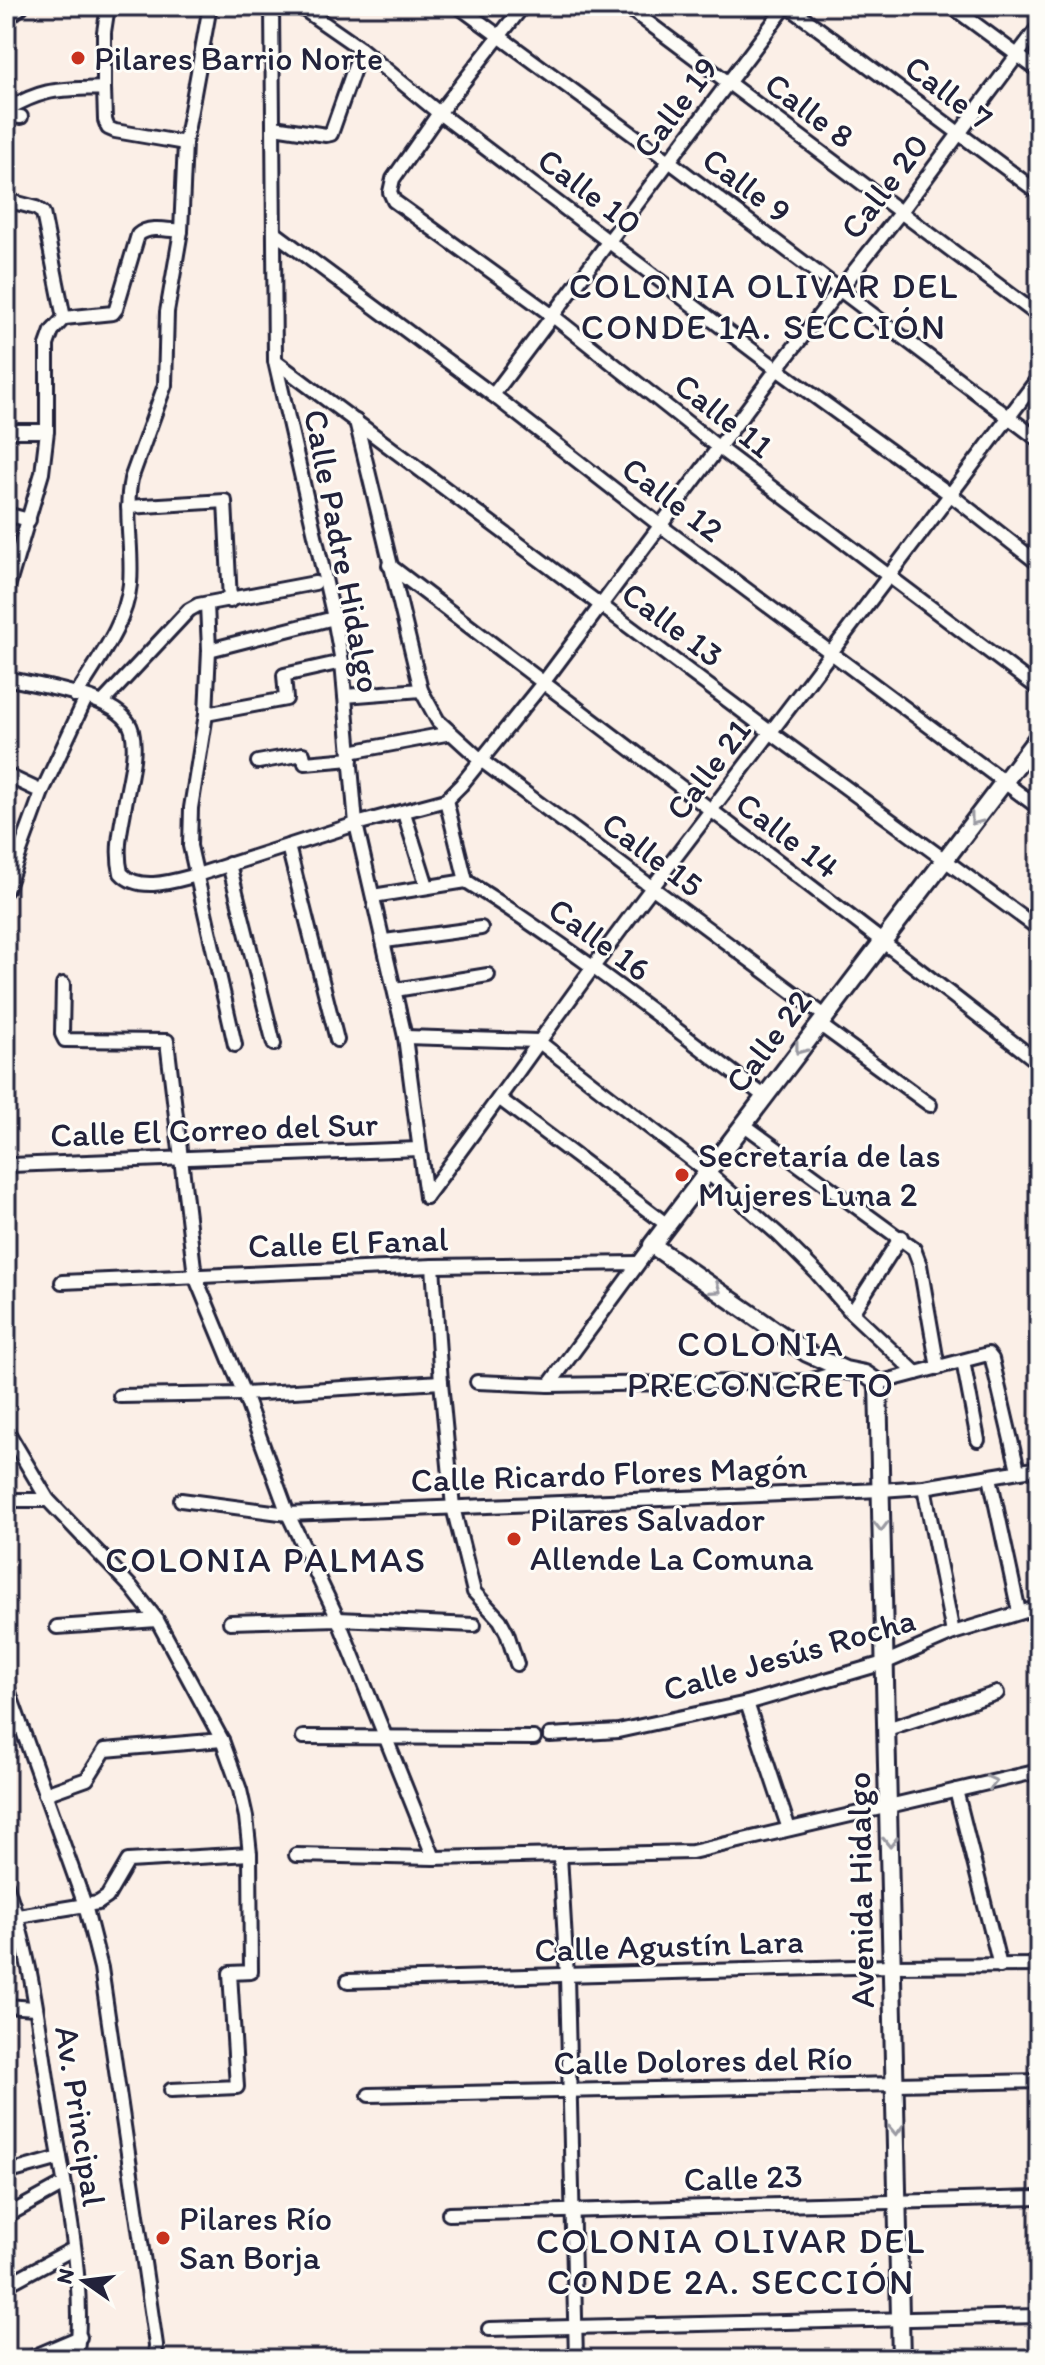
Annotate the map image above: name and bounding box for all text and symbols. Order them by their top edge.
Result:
place label: Pilares Barrio Norte [94,38,383,79]
street label: Calle 7 [897,46,1001,139]
marker: Pilares Barrio Norte [69,49,87,67]
street label: Calle 19 [624,49,727,166]
street label: Calle 8 [757,64,862,157]
street label: Calle 20 [831,125,937,247]
street label: Calle 10 [530,139,650,244]
street label: Calle 9 [694,139,799,232]
district label: COLONIA OLIVAR DEL CONDE 1A. SECCIÓN [569,264,959,348]
street label: Calle 11 [666,364,781,467]
street label: Calle Padre Hidalgo [295,406,390,696]
street label: Calle 12 [614,448,732,551]
street label: Calle 13 [614,573,732,676]
street label: Calle 21 [657,711,760,828]
street label: Calle 14 [728,783,847,888]
street label: Calle 15 [594,803,711,906]
one-way arrow [970,811,984,826]
street label: Calle 16 [541,889,659,990]
street label: Calle 22 [716,982,820,1101]
one-way arrow [795,1040,809,1055]
street label: Calle El Correo del Sur [49,1103,379,1156]
place label: Secretaría de las Mujeres Luna 2 [698,1135,941,1215]
marker: Secretaría de las Mujeres Luna 2 [673,1166,691,1184]
street label: Calle El Fanal [247,1219,449,1266]
one-way arrow [707,1279,721,1294]
district label: COLONIA PRECONCRETO [627,1322,895,1406]
street label: Calle Ricardo Flores Magón [410,1446,808,1501]
place label: Pilares Salvador Allende La Comuna [530,1499,814,1579]
one-way arrow [872,1520,890,1533]
marker: Pilares Salvador Allende La Comuna [505,1530,523,1548]
district label: COLONIA PALMAS [105,1538,427,1581]
street label: Calle Jesús Rocha [658,1599,920,1710]
street label: Avenida Hidalgo [838,1772,883,2008]
one-way arrow [984,1774,998,1791]
one-way arrow [881,1836,899,1849]
street label: Calle Agustín Lara [534,1920,804,1971]
street label: Av. Principal [46,2023,115,2210]
street label: Calle Dolores del Río [553,2037,853,2084]
one-way arrow [888,2124,905,2137]
street label: Calle 23 [683,2155,803,2200]
place label: Pilares Río San Borja [179,2198,332,2278]
district label: COLONIA OLIVAR DEL CONDE 2A. SECCIÓN [536,2219,926,2303]
marker: Pilares Río San Borja [154,2229,172,2247]
north arrow [44,2241,124,2321]
text: N [50,2266,80,2287]

